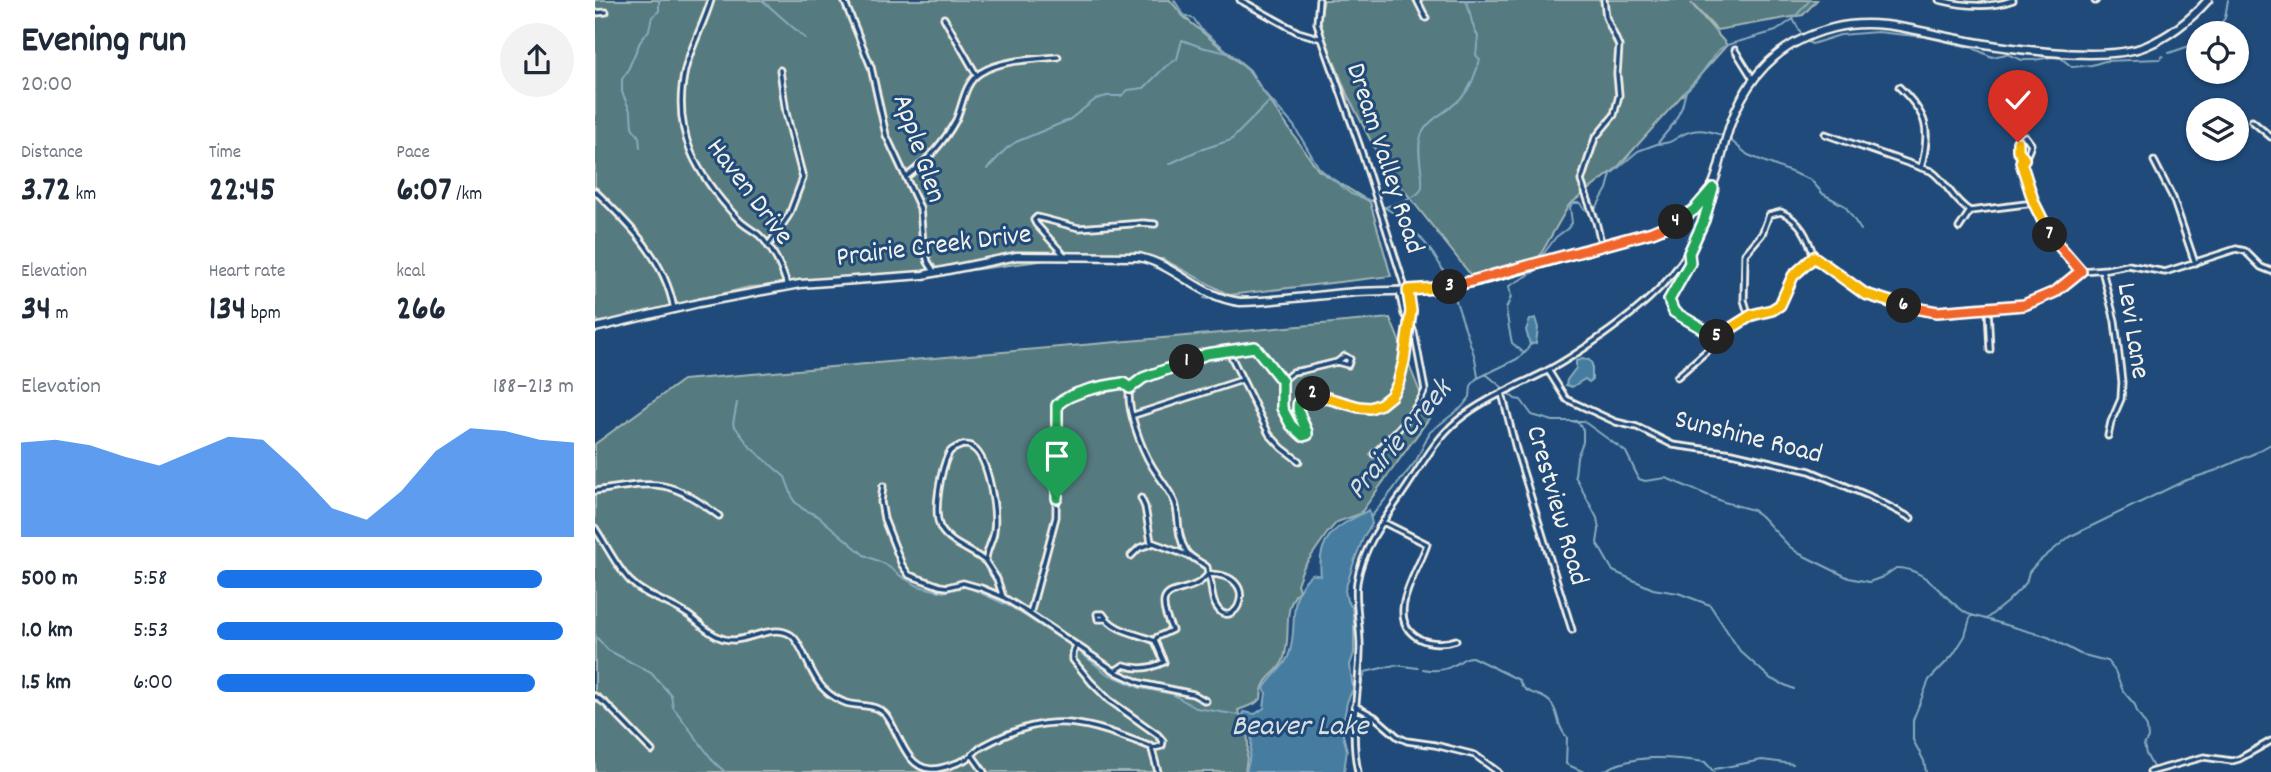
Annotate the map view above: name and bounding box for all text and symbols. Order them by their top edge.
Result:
text: Evening run [21,15,186,70]
map controls [2186,21,2249,161]
button: locate [2186,21,2249,84]
button: share [500,23,574,97]
street label: Dream Valley Road [1333,59,1433,259]
text: 20:00 [21,69,72,102]
pin [1988,70,2048,142]
icon: check [1999,81,2037,119]
street label: Apple Glen [880,89,954,209]
button: layers [2186,98,2249,161]
street label: Haven Drive [694,131,802,255]
text: Distance [21,140,83,167]
text: Time [209,140,241,167]
text: Pace [396,140,430,167]
text: 3.72 [21,167,71,217]
text: 22:45 [209,167,276,217]
text: 6:07 [396,167,452,217]
text: km [71,182,96,209]
text: /km [452,182,482,209]
pin: 4 [1659,204,1693,240]
text: 4 [1672,208,1679,235]
street label: Prairie Creek Drive [834,216,1034,280]
pin: 7 [2033,218,2067,252]
text: 7 [2046,221,2053,248]
text: Elevation [21,259,87,286]
text: Heart rate [209,259,285,286]
text: kcal [396,259,425,286]
pin: 3 [1433,270,1467,304]
text: 3 [1445,273,1454,300]
street label: Levi Lane [2104,280,2158,382]
text: 34 [21,286,51,336]
text: 134 [209,286,246,336]
text: 266 [396,286,446,336]
pin: 6 [1887,288,1921,324]
text: 6 [1899,292,1908,319]
text: m [51,301,68,328]
text: bpm [246,301,281,328]
pin: 5 [1699,320,1735,354]
text: 5 [1712,323,1721,350]
pin: 1 [1169,344,1205,380]
text: 1 [1184,348,1189,375]
water label: Prairie Creek [1338,369,1466,511]
text: Elevation [21,371,101,404]
text: 188–213 m [493,371,574,404]
pin: 2 [1295,376,1331,412]
text: 2 [1308,380,1317,407]
street label: Sunshine Road [1670,401,1826,477]
street label: Crestview Road [1513,421,1597,591]
pin [1027,426,1087,498]
icon: arrive [1038,437,1076,475]
text: 500 m [21,563,78,596]
text: 5:58 [133,563,167,596]
text: 1.0 km [21,615,73,648]
text: 5:53 [133,615,168,648]
text: 1.5 km [21,667,71,700]
text: 6:00 [133,667,173,700]
water label: Beaver Lake [1231,707,1370,750]

